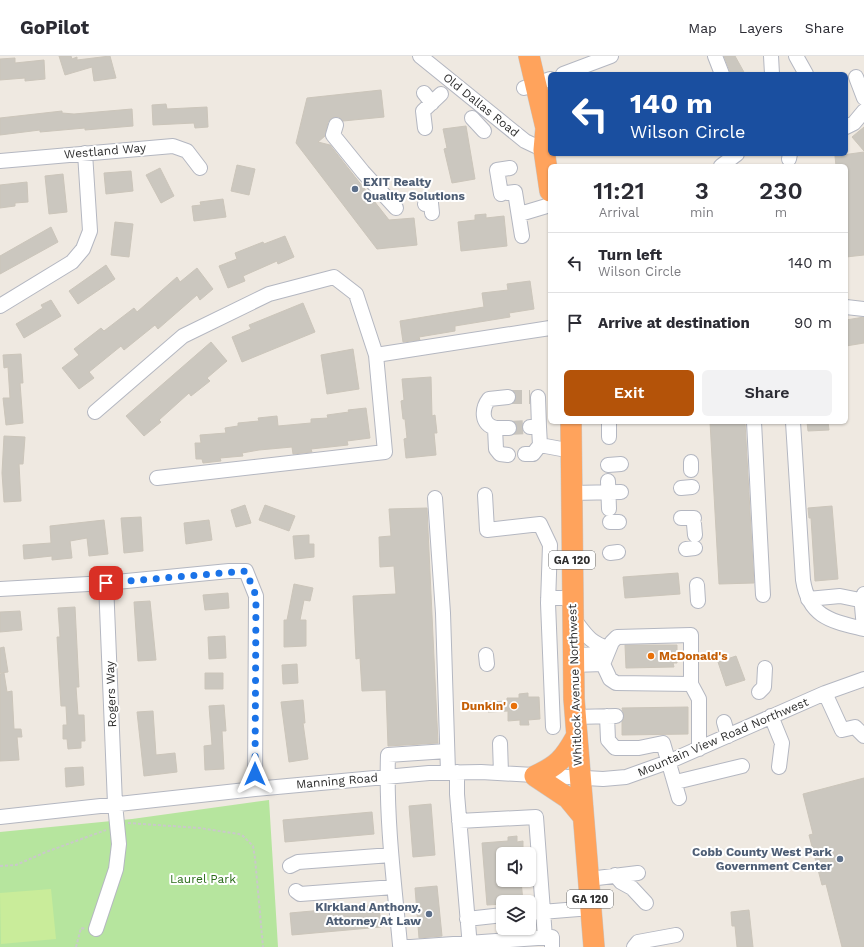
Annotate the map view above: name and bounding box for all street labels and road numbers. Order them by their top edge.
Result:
street label: Old Dallas Road [440,70,522,140]
street label: Westland Way [63,140,147,162]
road number: GA 120 [549,551,595,569]
street label: Whitlock Avenue Northwest [565,604,585,766]
street label: Rogers Way [103,660,119,728]
street label: Mountain View Road Northwest [636,695,810,779]
street label: Manning Road [295,770,379,792]
road number: GA 120 [567,890,613,908]

